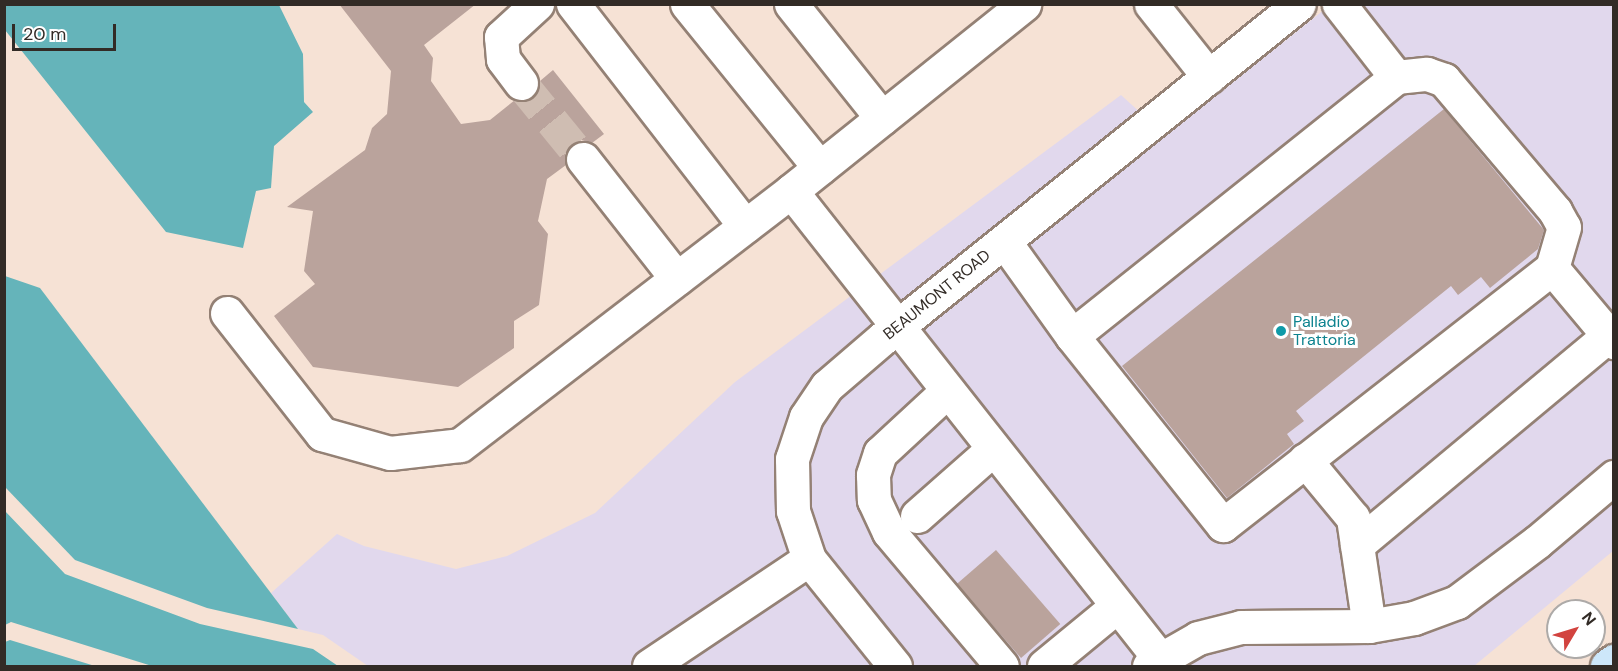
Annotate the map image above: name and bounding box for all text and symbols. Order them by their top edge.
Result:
scale bar [15,12,118,50]
text: 20 m [23,22,66,46]
street label: BEAUMONT ROAD [880,246,994,344]
place label: Palladio Trattoria [1293,312,1356,350]
marker: Palladio Trattoria [1274,324,1288,338]
north arrow [1546,599,1606,659]
text: N [1577,608,1601,630]

